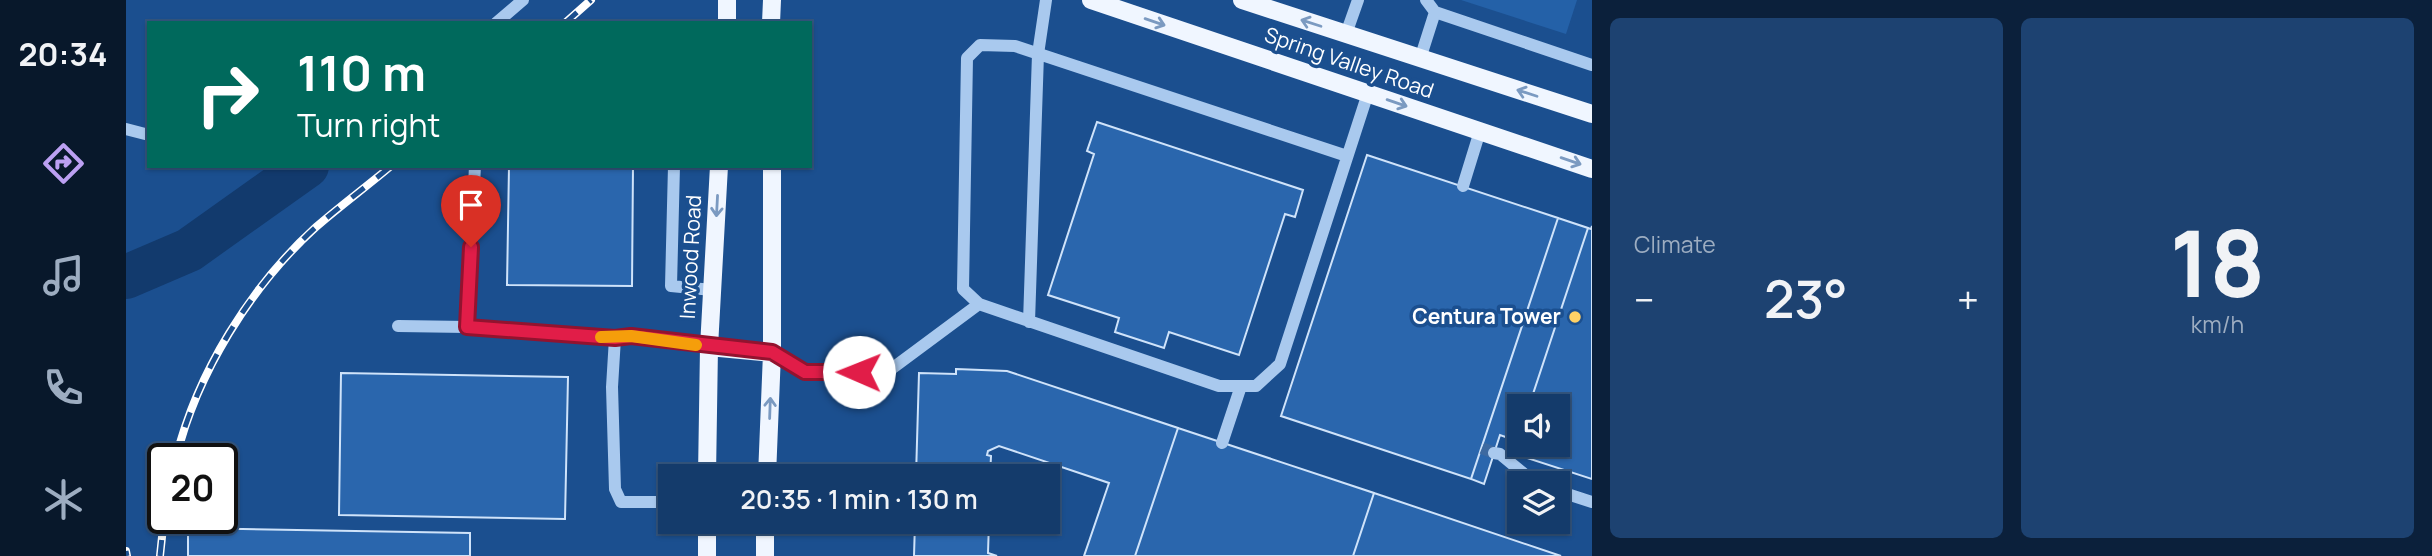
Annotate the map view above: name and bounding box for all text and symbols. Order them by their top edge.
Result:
one-way arrow [1300,16,1322,28]
one-way arrow [1144,17,1166,29]
street label: Spring Valley Road [1261,20,1438,104]
text: 20:34 [18,32,108,76]
text: 110 m [297,39,426,106]
icon: right [182,49,273,140]
one-way arrow [1516,86,1538,99]
one-way arrow [1385,98,1407,110]
text: Turn right [297,103,440,147]
icon: directions [39,139,88,188]
one-way arrow [1559,156,1581,168]
pin [441,175,501,247]
icon: arrive [452,186,490,224]
street label: Inwood Road [673,194,707,320]
one-way arrow [710,195,723,217]
text: 18 [2170,200,2265,324]
text: Climate [1634,228,1716,260]
icon: music [39,251,88,300]
text: 23° [1764,263,1848,334]
text: − [1634,273,1655,325]
text: + [1957,273,1979,325]
place label: Centura Tower [1412,302,1561,330]
text: km/h [2191,308,2244,340]
marker: Centura Tower [1567,309,1583,325]
position arrow [822,335,896,409]
icon: phone [39,363,88,412]
map controls [1507,394,1570,534]
button: sound [1507,394,1570,457]
one-way arrow [763,397,776,420]
speed limit sign: 20 [147,443,238,534]
button: layers [1507,471,1570,534]
icon: climate [39,475,88,524]
text: 20:35 · 1 min · 130 m [740,481,978,517]

